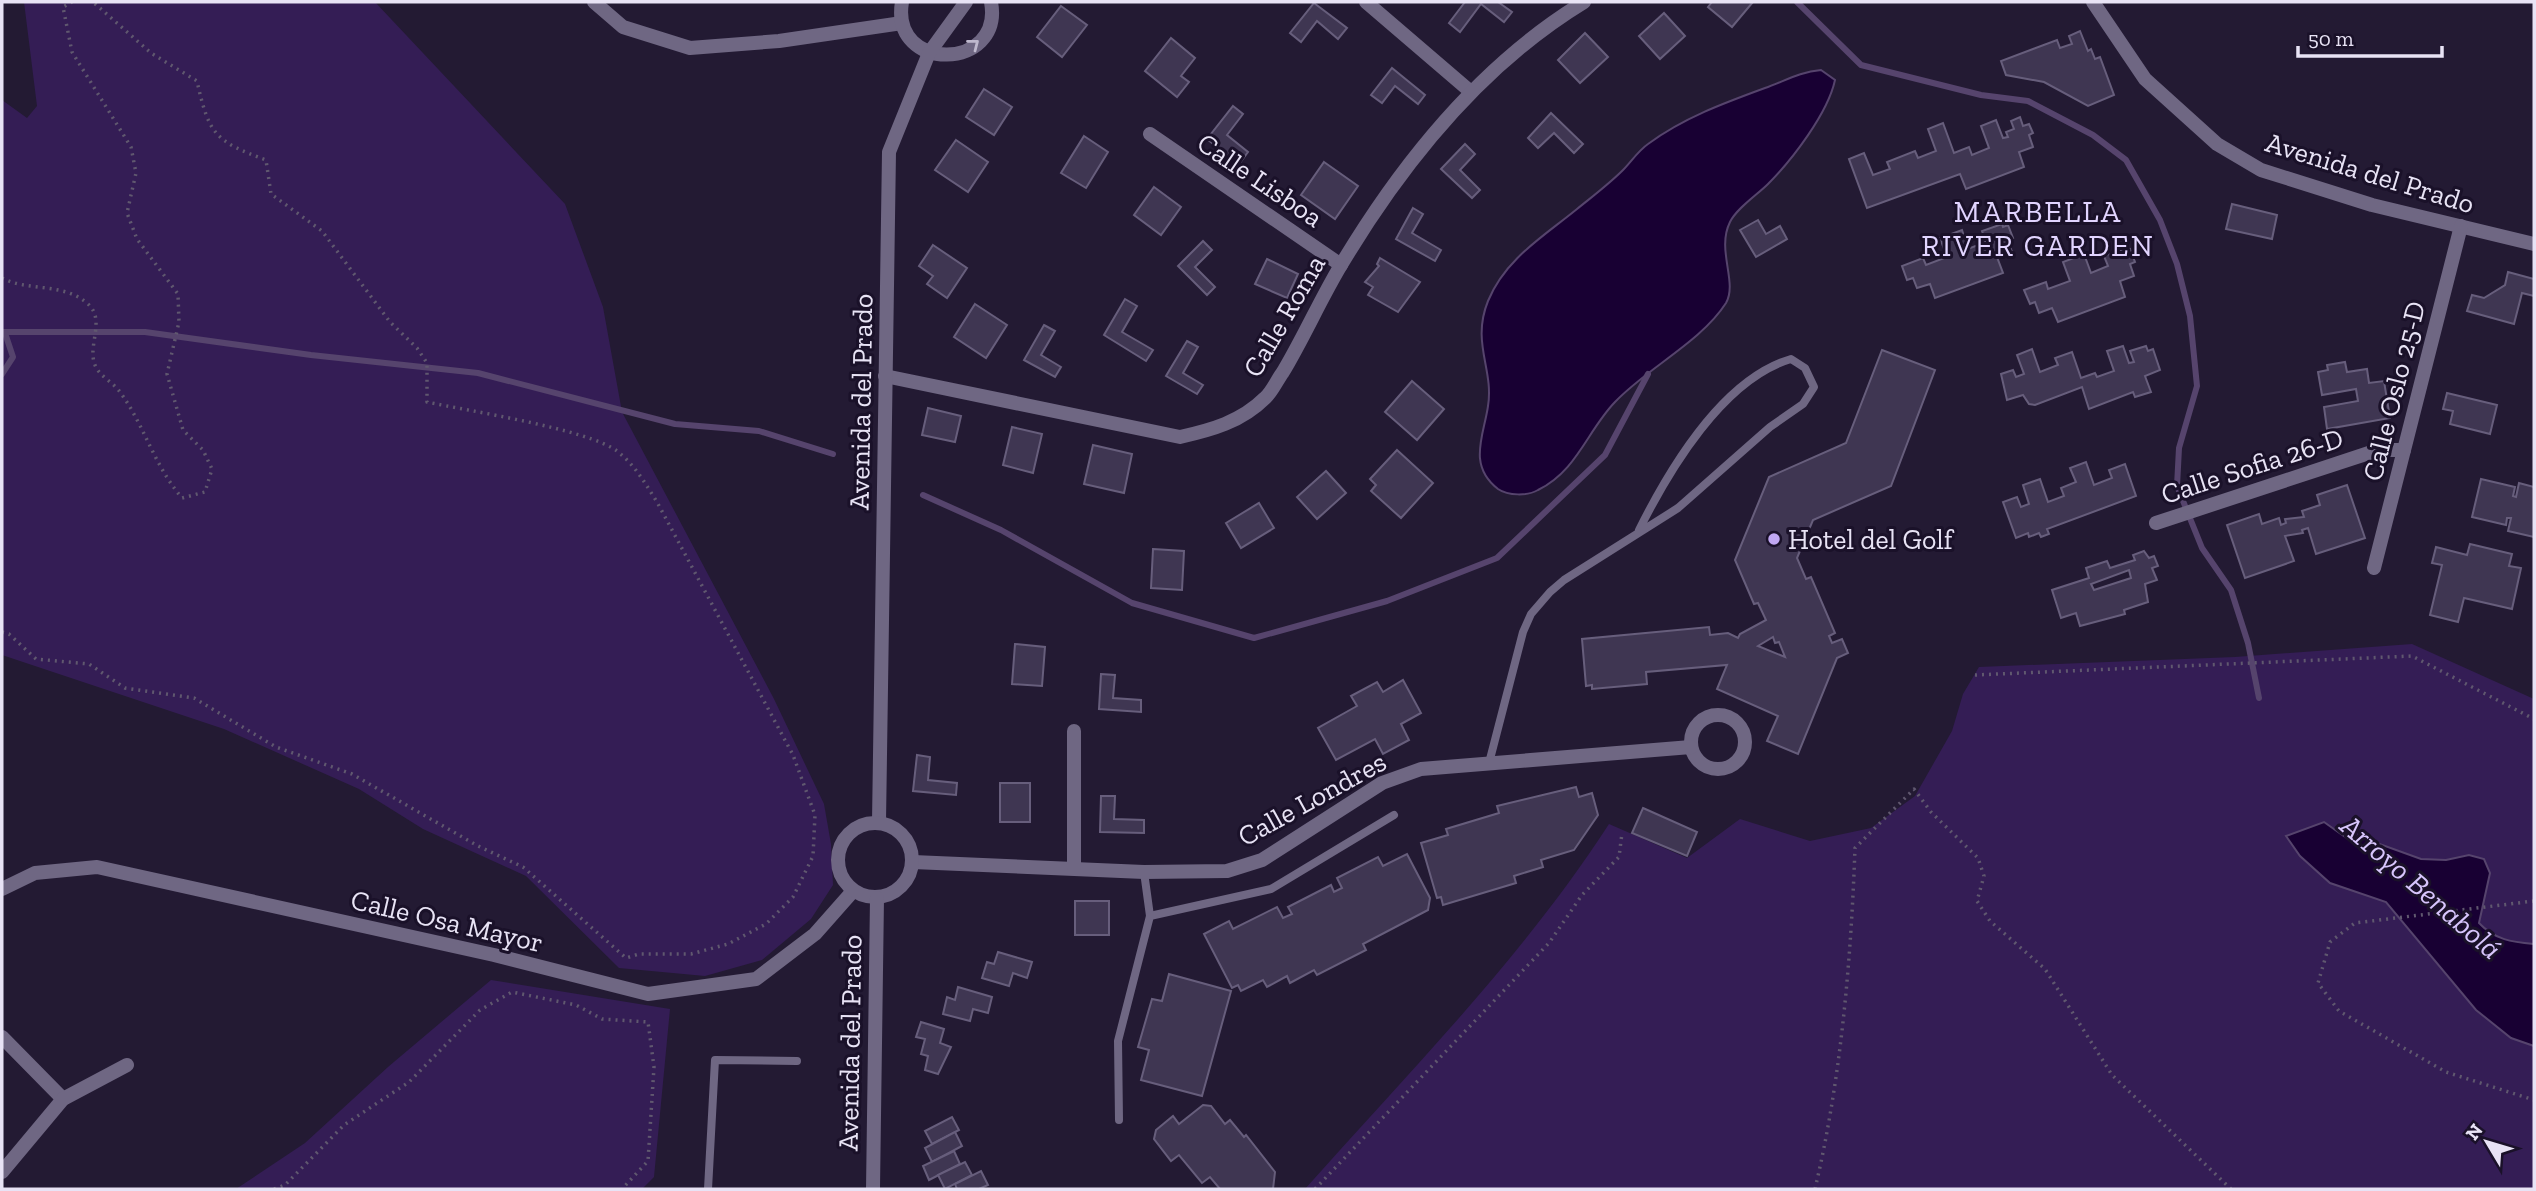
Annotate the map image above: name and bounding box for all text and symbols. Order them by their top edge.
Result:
scale bar [2298,14,2442,58]
text: 50 m [2308,26,2354,51]
one-way arrow [967,40,979,52]
street label: Calle Lisboa [1191,126,1329,234]
street label: Avenida del Prado [2262,126,2478,220]
district label: MARBELLA RIVER GARDEN [1921,194,2155,264]
street label: Calle Roma [1236,249,1332,383]
street label: Avenida del Prado [843,294,879,510]
street label: Calle Oslo 25-D [2356,298,2432,484]
street label: Calle Sofia 26-D [2157,421,2347,511]
place label: Hotel del Golf [1788,523,1955,556]
marker: Hotel del Golf [1766,531,1782,547]
street label: Calle Londres [1232,745,1392,853]
water label: Arroyo Benabolá [2332,807,2509,967]
street label: Calle Osa Mayor [348,883,546,959]
street label: Avenida del Prado [832,935,868,1151]
north arrow [2452,1107,2522,1177]
text: N [2460,1119,2488,1145]

